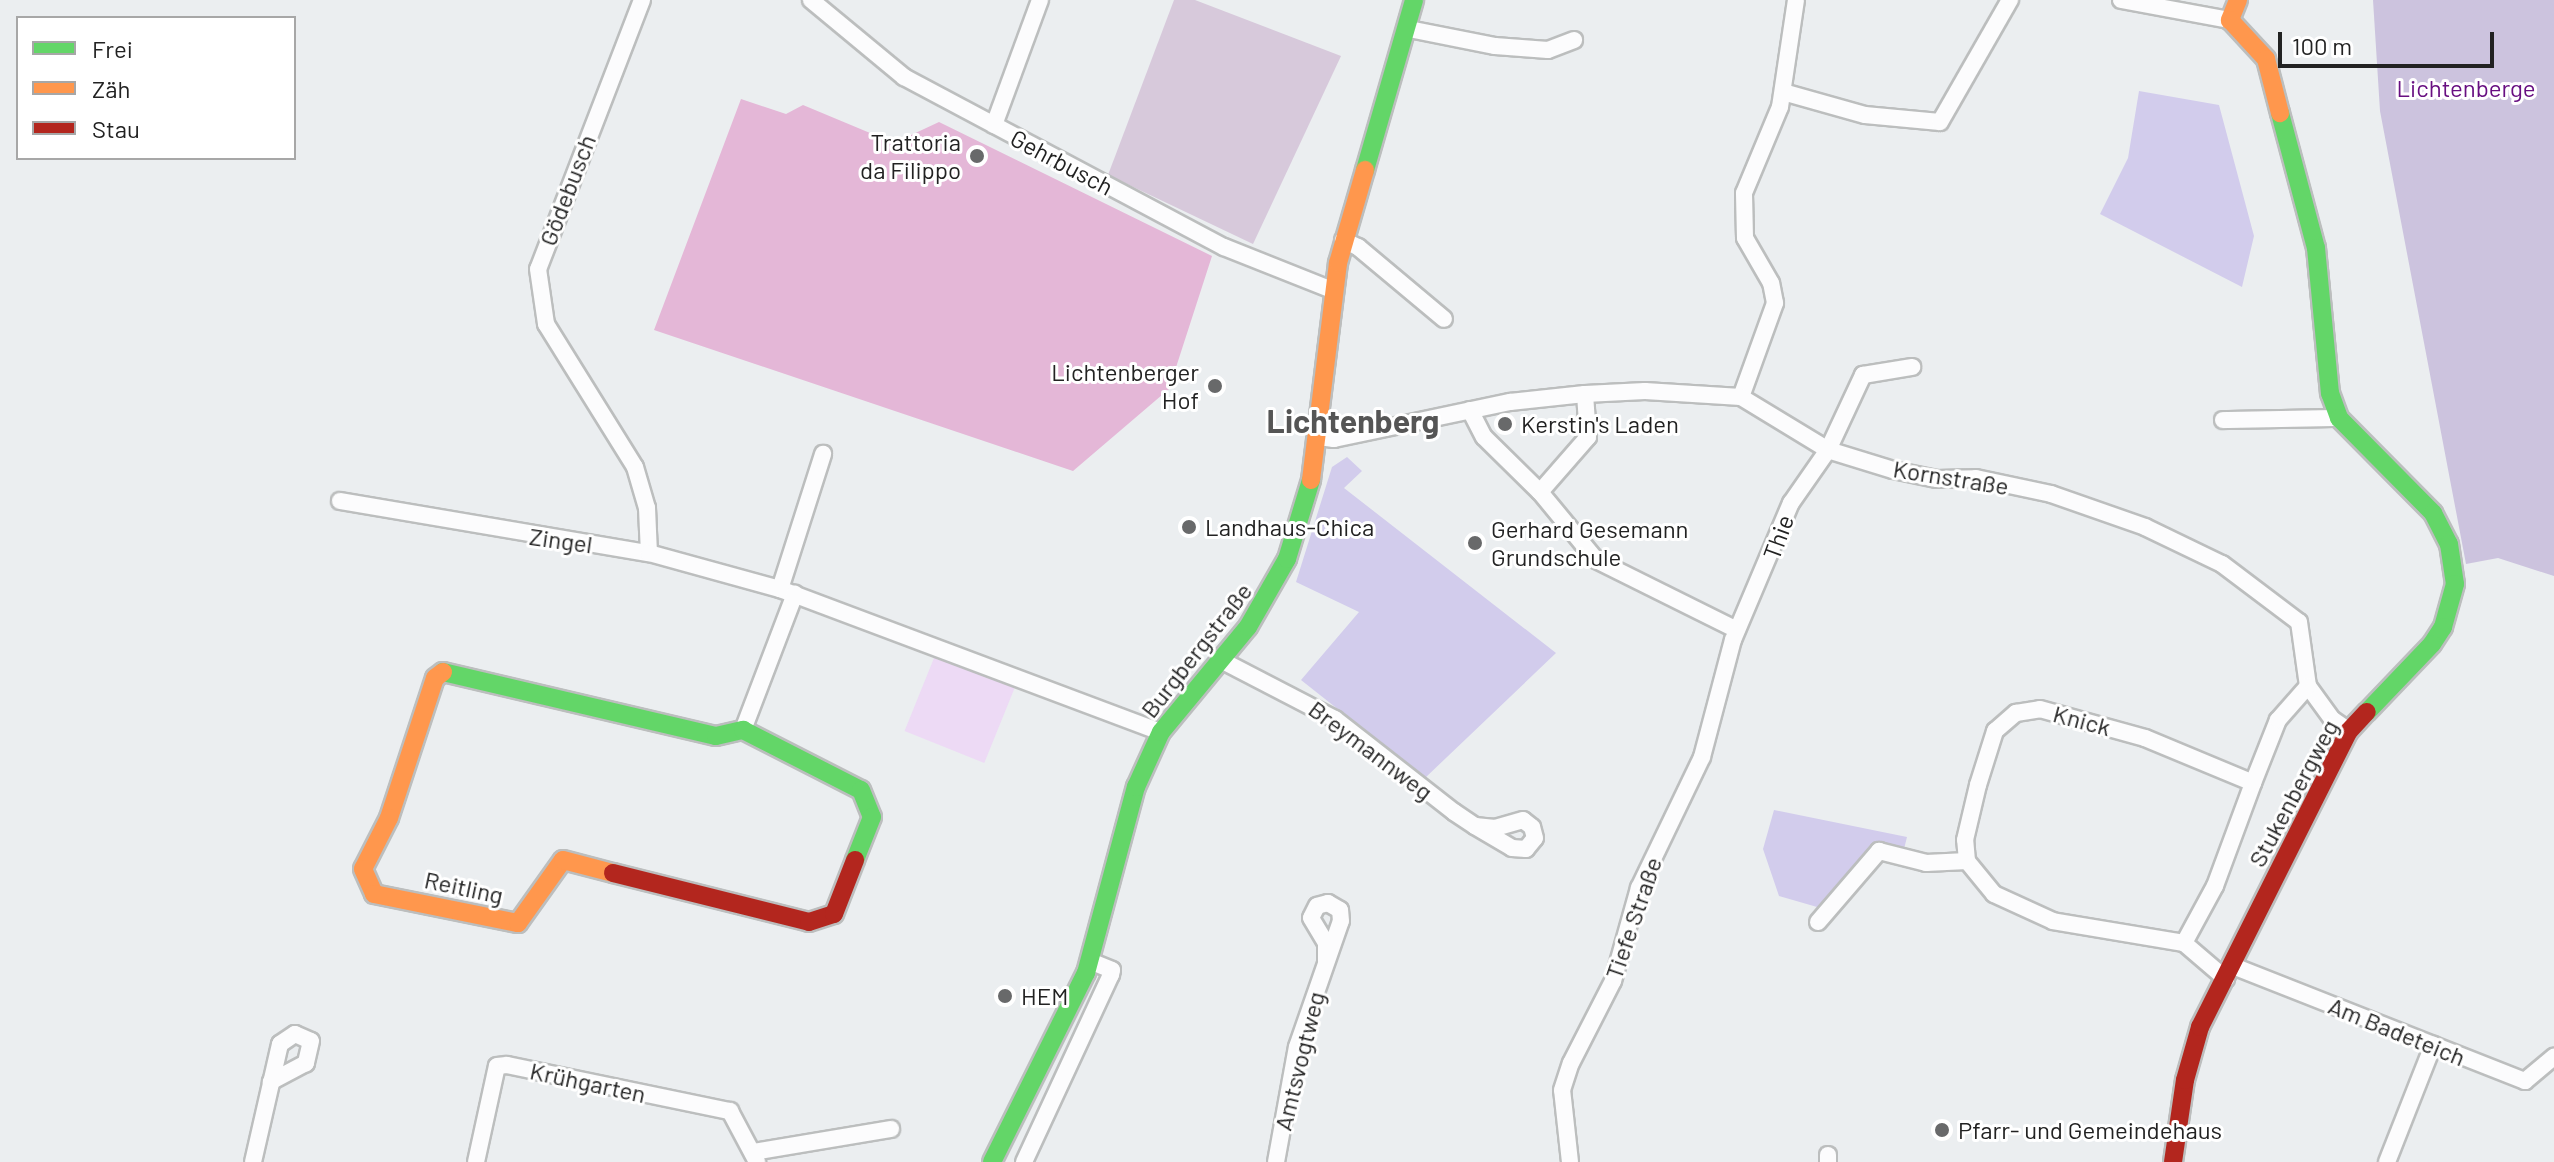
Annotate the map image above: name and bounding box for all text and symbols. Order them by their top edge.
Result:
legend [16,16,296,160]
scale bar [2282,16,2498,66]
text: 100 m [2292,31,2352,60]
text: Frei [92,34,133,63]
text: Zäh [92,74,130,103]
park label: Lichtenberge [2396,74,2536,102]
text: Stau [92,114,140,143]
street label: Gehrbusch [1006,123,1118,201]
place label: Trattoria da Filippo [860,128,961,184]
street label: Gödebusch [533,131,601,249]
marker: Trattoria da Filippo [968,147,986,165]
place label: Lichtenberger Hof [1051,358,1199,414]
marker: Lichtenberger Hof [1206,377,1224,395]
district label: Lichtenberg [1267,401,1439,439]
place label: Kerstin's Laden [1521,410,1679,438]
marker: Kerstin's Laden [1496,415,1514,433]
street label: Kornstraße [1891,454,2011,500]
street label: Thie [1757,511,1799,563]
place label: Landhaus-Chica [1205,513,1374,541]
place label: Gerhard Gesemann Grundschule [1491,515,1689,571]
marker: Landhaus-Chica [1180,518,1198,536]
street label: Zingel [528,521,594,559]
marker: Gerhard Gesemann Grundschule [1466,534,1484,552]
street label: Burgbergstraße [1134,577,1258,723]
street label: Breymannweg [1303,694,1439,806]
street label: Knick [2050,699,2114,741]
street label: Stukenbergweg [2242,715,2344,871]
street label: Tiefe Straße [1599,853,1667,983]
street label: Reitling [422,865,506,909]
place label: HEM [1021,982,1068,1010]
marker: HEM [996,987,1014,1005]
street label: Amtsvogtweg [1268,989,1330,1133]
street label: Am Badeteich [2324,991,2470,1071]
street label: Krühgarten [528,1056,648,1108]
place label: Pfarr- und Gemeindehaus [1958,1116,2222,1144]
marker: Pfarr- und Gemeindehaus [1933,1121,1951,1139]

